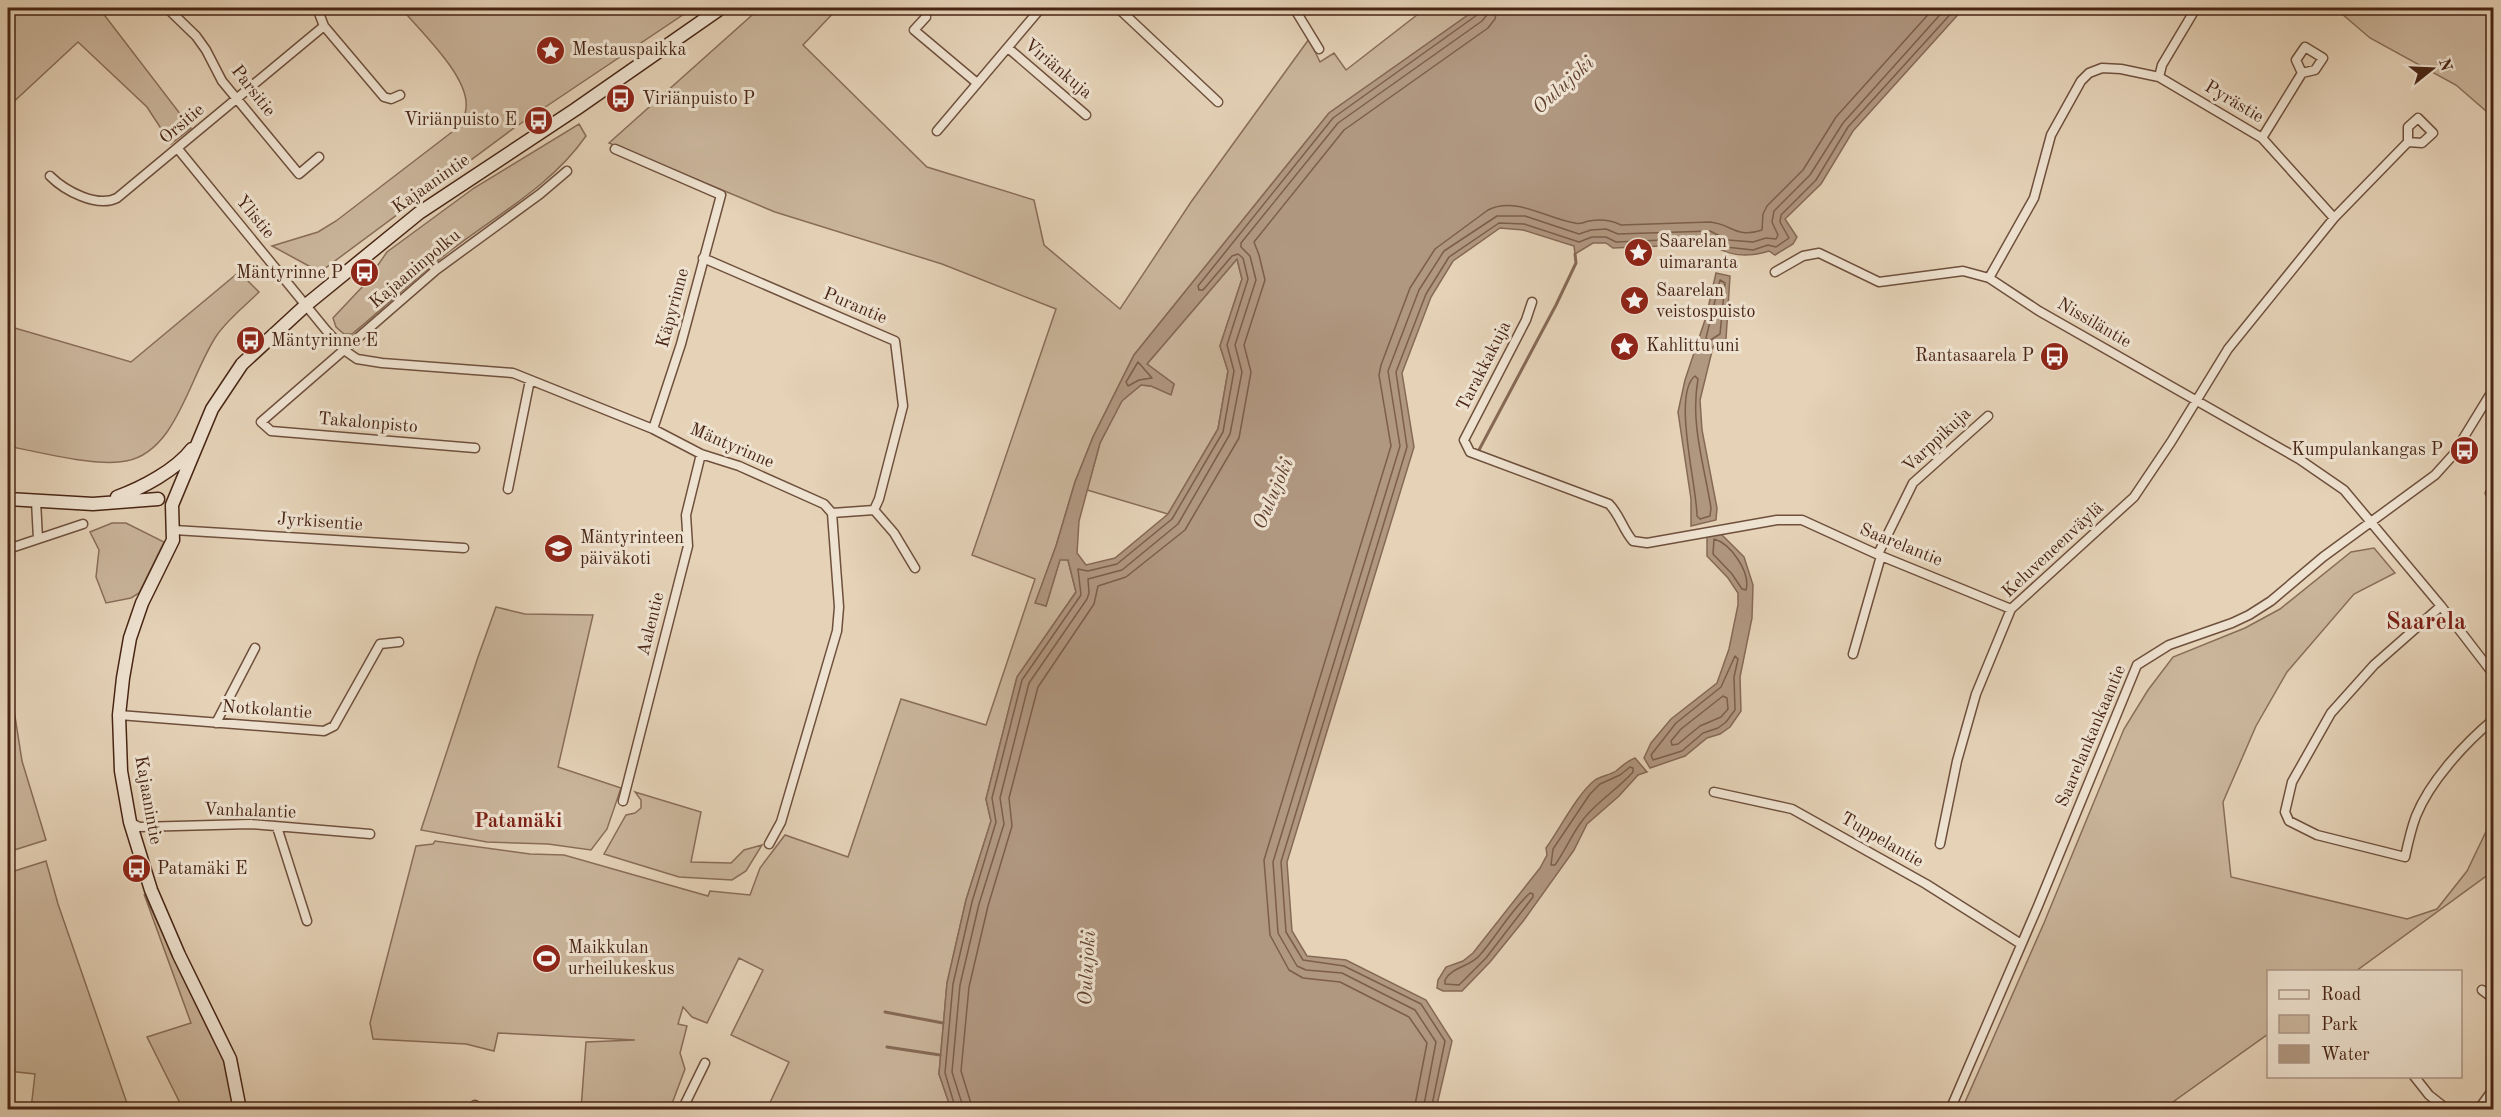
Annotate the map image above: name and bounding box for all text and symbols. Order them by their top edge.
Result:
place icon: Mestauspaikka [535,34,567,66]
street label: Viriänkuja [1021,36,1095,102]
north arrow [2402,39,2462,99]
place label: Mestauspaikka [572,41,687,59]
water label: Oulujoki [1529,53,1599,119]
text: N [2435,57,2454,74]
street label: Parsitie [227,62,279,120]
street label: Pyrästie [2201,77,2267,127]
bus stop icon: Viriänpuisto P [605,83,637,115]
place label: Viriänpuisto P [642,90,755,108]
street label: Orsitie [156,100,208,148]
bus stop icon: Viriänpuisto E [522,104,554,136]
place label: Viriänpuisto E [404,111,517,129]
street label: Kajaanintie [389,151,473,217]
street label: Ylistie [232,192,278,242]
street label: Kajaaninpolku [366,226,464,312]
place label: Saarelan uimaranta [1659,233,1738,272]
place icon: Saarelan uimaranta [1622,236,1654,268]
bus stop icon: Mäntyrinne P [348,257,380,289]
place label: Mäntyrinne P [236,264,343,282]
street label: Käpyrinne [654,266,692,350]
place label: Saarelan veistospuisto [1656,282,1756,321]
street label: Purantie [821,285,889,327]
place icon: Saarelan veistospuisto [1619,285,1651,317]
street label: Nissiläntie [2054,295,2134,351]
street label: Tarakkakuja [1454,318,1514,414]
bus stop icon: Mäntyrinne E [234,325,266,357]
place icon: Kahlittu uni [1609,330,1641,362]
place label: Mäntyrinne E [271,332,378,350]
place label: Kahlittu uni [1646,337,1740,355]
bus stop icon: Rantasaarela P [2039,340,2071,372]
place label: Rantasaarela P [1915,347,2034,365]
street label: Varppikuja [1899,404,1975,476]
street label: Takalonpisto [318,410,419,436]
street label: Mäntyrinne [687,420,777,472]
bus stop icon: Kumpulankangas P [2448,434,2480,466]
place label: Kumpulankangas P [2291,441,2443,459]
water label: Oulujoki [1250,455,1298,532]
street label: Keluveneenväylä [1999,499,2107,601]
street label: Jyrkisentie [276,510,364,534]
street label: Saarelantie [1857,520,1945,570]
place label: Mäntyrinteen päiväkoti [580,529,684,568]
school or university icon: Mäntyrinteen päiväkoti [543,532,575,564]
street label: Aalentie [634,590,668,658]
district label: Saarela [2386,611,2466,635]
street label: Saarelankankaantie [2053,662,2129,810]
street label: Notkolantie [221,698,313,722]
street label: Kajaanintie [131,754,165,846]
street label: Vanhalantie [203,800,297,822]
street label: Tuppelantie [1838,809,1926,871]
district label: Patamäki [474,811,562,832]
bus stop icon: Patamäki E [120,853,152,885]
place label: Patamäki E [157,860,247,878]
water label: Oulujoki [1076,930,1100,1006]
place label: Maikkulan urheilukeskus [568,939,675,978]
sports icon: Maikkulan urheilukeskus [531,942,563,974]
legend [2267,970,2462,1078]
text: Road [2321,986,2361,1004]
text: Park [2321,1016,2358,1034]
text: Water [2321,1046,2370,1064]

